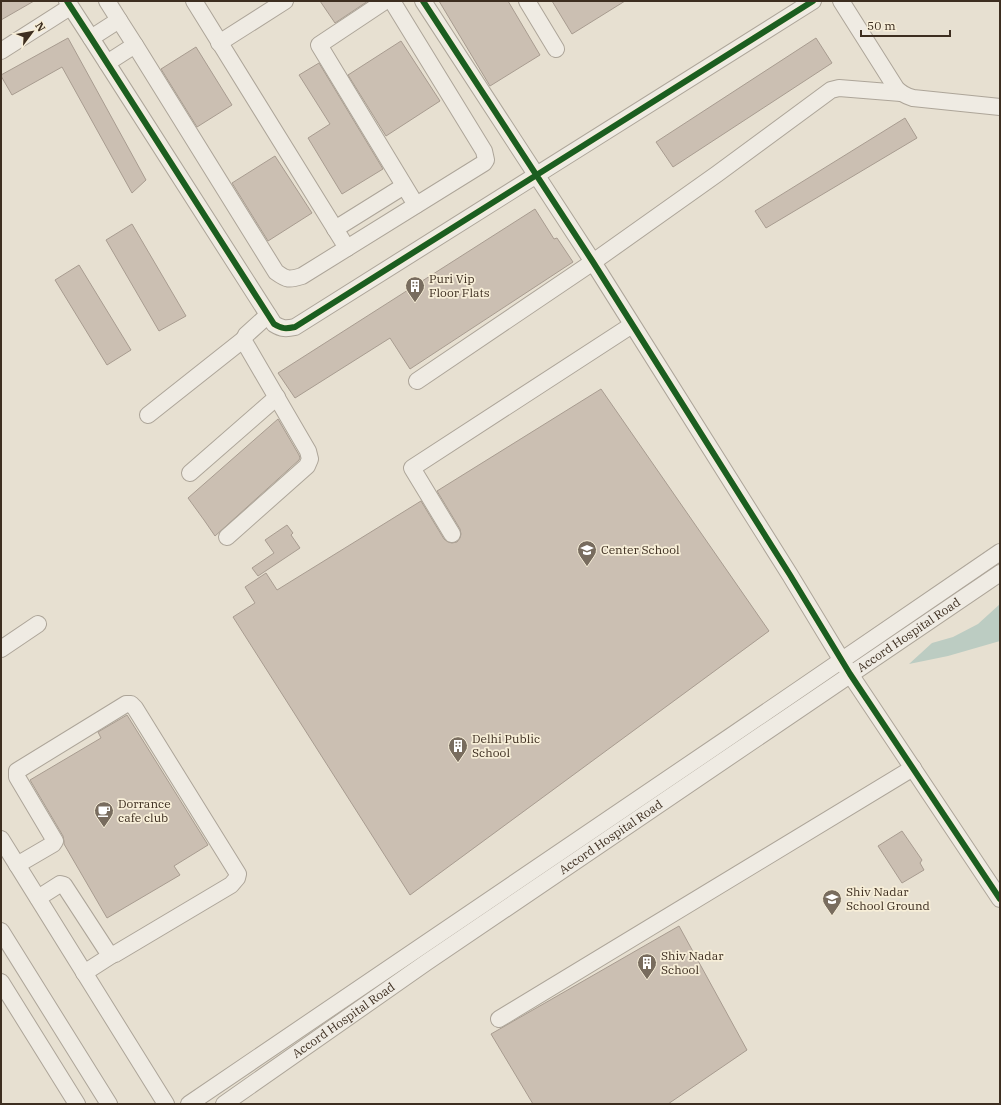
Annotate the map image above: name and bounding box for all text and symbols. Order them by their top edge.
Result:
north arrow [12,12,52,52]
scale bar [861,12,950,38]
text: 50 m [867,18,896,33]
text: N [32,19,49,34]
place label: Puri Vip Floor Flats [429,271,490,300]
building icon: Puri Vip Floor Flats [404,275,426,303]
school or university icon: Center School [576,539,598,567]
place label: Center School [601,542,680,557]
street label: Accord Hospital Road [854,594,963,675]
place label: Delhi Public School [472,731,540,760]
building icon: Delhi Public School [447,735,469,763]
place label: Dorrance cafe club [118,796,171,825]
street label: Accord Hospital Road [556,796,665,877]
cafe icon: Dorrance cafe club [93,800,115,828]
place label: Shiv Nadar School Ground [846,884,930,913]
school or university icon: Shiv Nadar School Ground [821,888,843,916]
place label: Shiv Nadar School [661,948,724,977]
building icon: Shiv Nadar School [636,952,658,980]
street label: Accord Hospital Road [289,979,397,1061]

